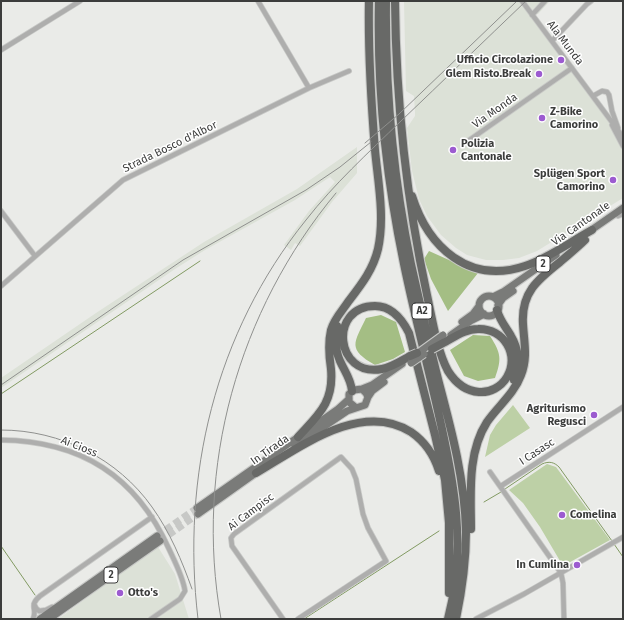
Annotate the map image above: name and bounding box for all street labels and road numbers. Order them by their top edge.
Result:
street label: Ala Munda [544,18,586,68]
street label: Via Monda [470,91,520,131]
street label: Strada Bosco d'Albor [121,118,219,176]
street label: Via Cantonale [549,199,613,249]
road number: 2 [536,256,550,272]
road number: A2 [412,303,432,319]
street label: In Tirada [248,432,292,468]
street label: Ai Cioss [59,434,99,460]
street label: I Casasc [517,436,557,468]
street label: Ai Campisc [226,491,276,533]
road number: 2 [104,567,118,583]

